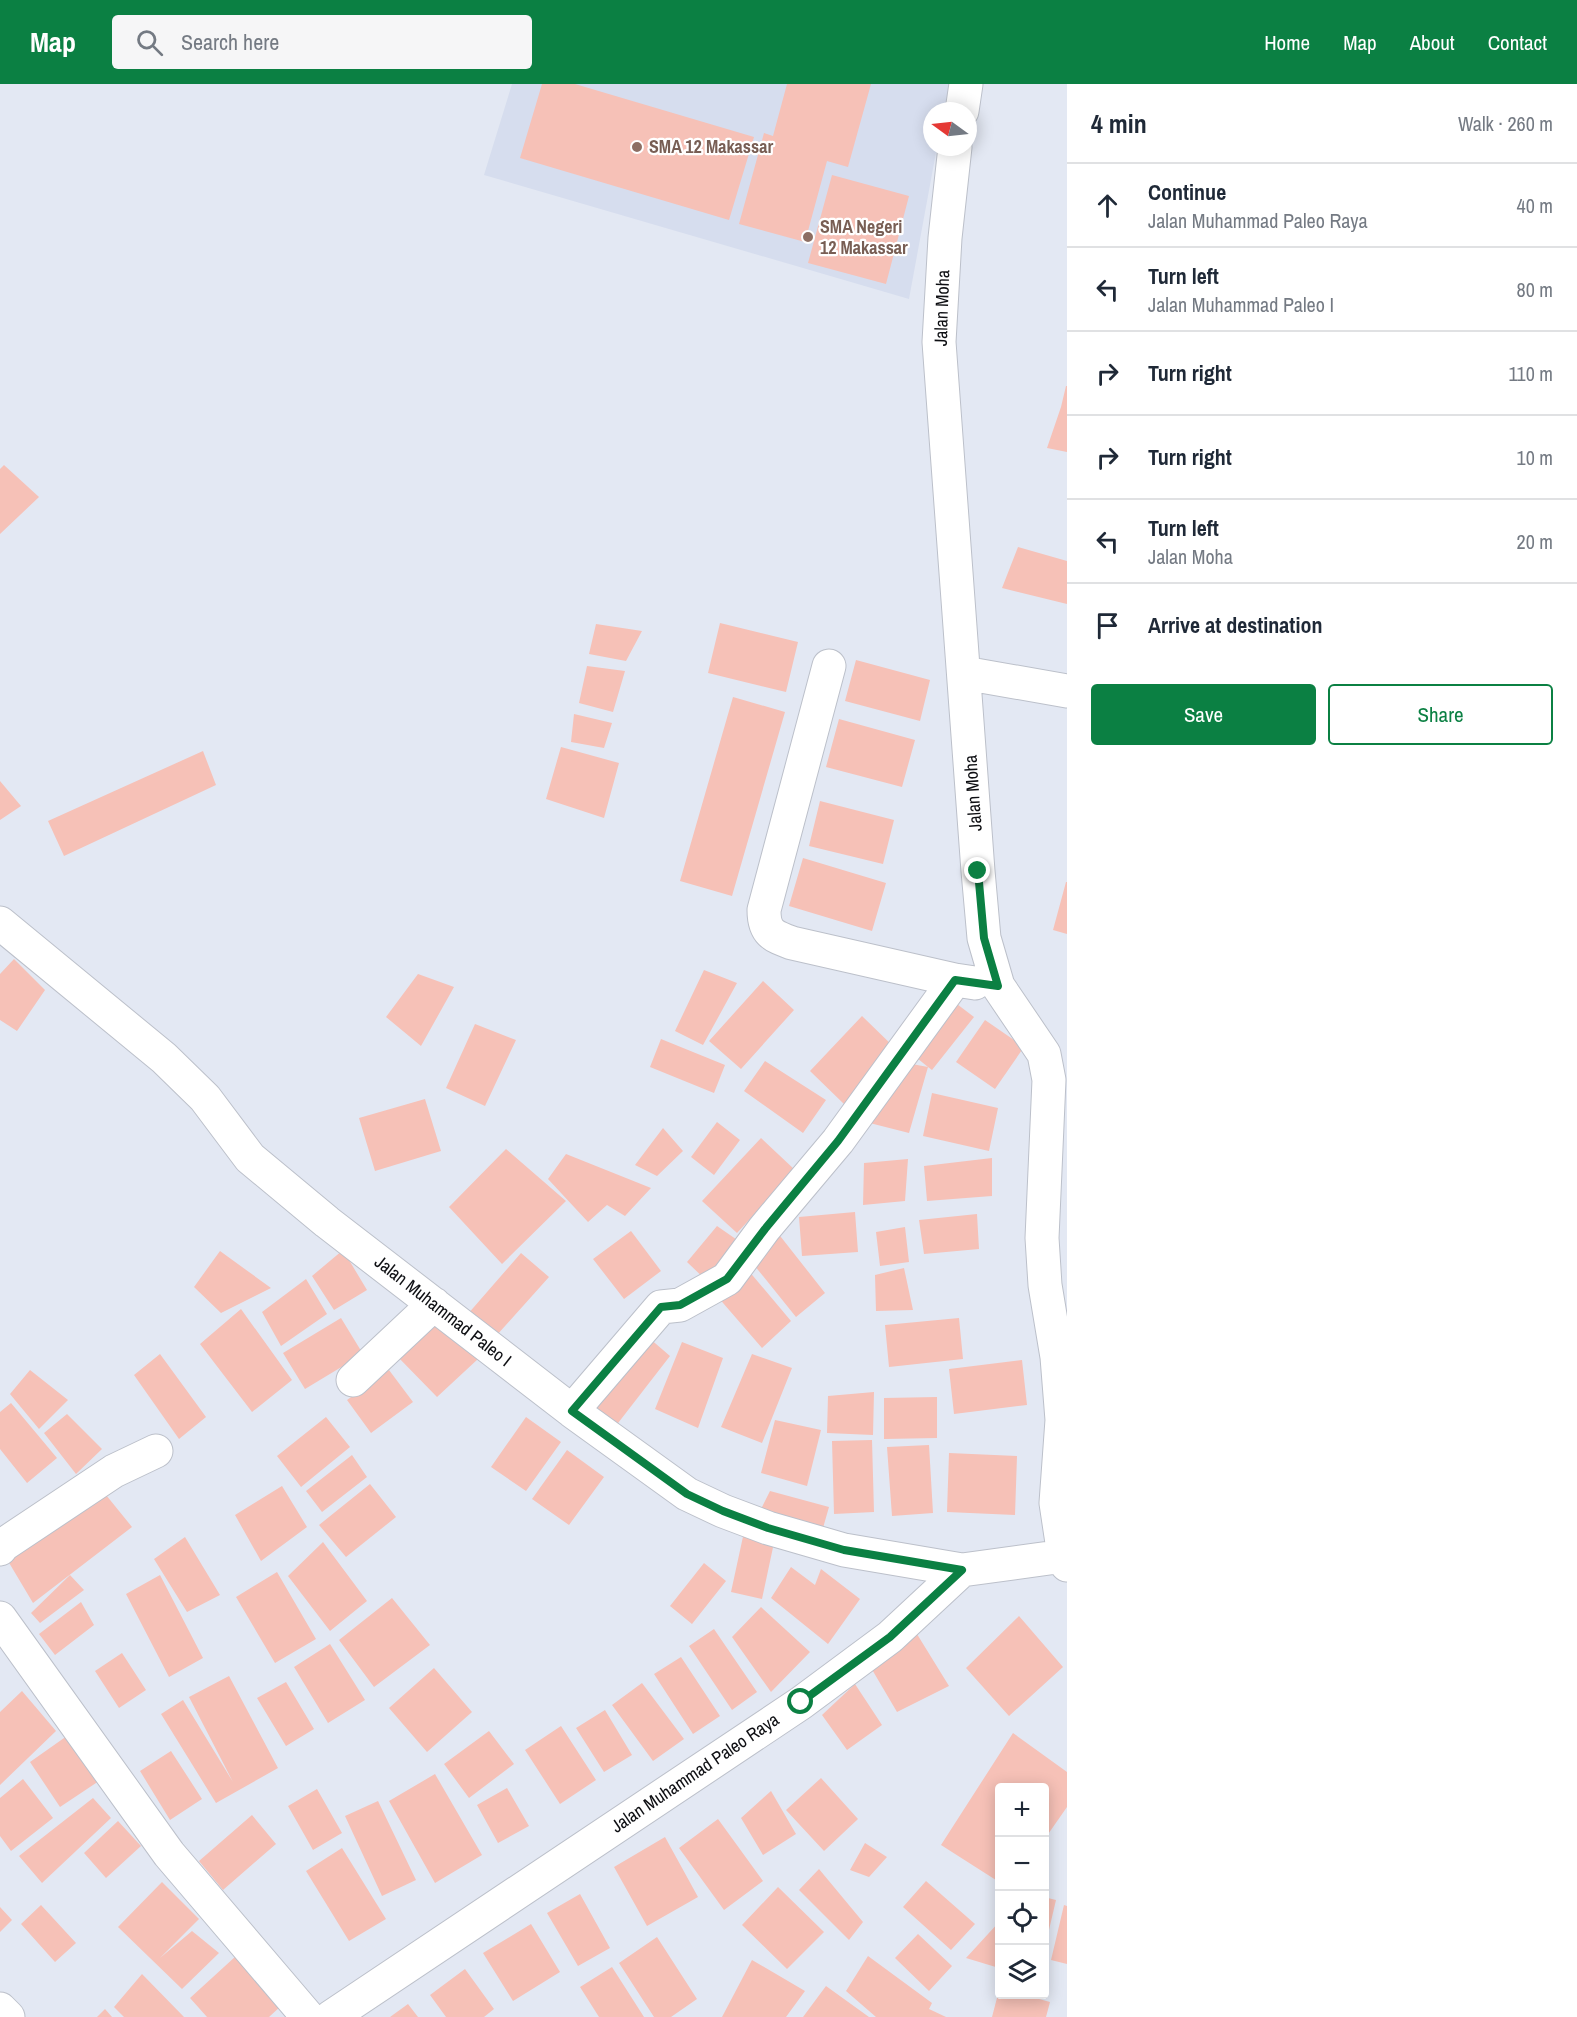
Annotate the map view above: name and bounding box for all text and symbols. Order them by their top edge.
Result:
search box [112,15,532,69]
text: Map [30,23,76,61]
icon: search [133,26,166,59]
text: Search here [181,27,279,57]
text: Home [1264,28,1310,57]
text: Map [1343,28,1377,57]
text: About [1410,28,1455,57]
text: Contact [1488,28,1547,57]
north arrow [923,102,977,156]
text: 4 min [1091,106,1147,141]
text: Walk · 260 m [1458,110,1553,137]
place label: SMA 12 Makassar [649,134,773,159]
marker: SMA 12 Makassar [630,140,644,154]
text: Continue [1148,177,1226,207]
icon: ahead [1091,189,1124,222]
text: 40 m [1517,192,1553,219]
text: Jalan Muhammad Paleo Raya [1148,207,1368,234]
place label: SMA Negeri 12 Makassar [820,214,908,260]
marker: SMA Negeri 12 Makassar [801,230,815,244]
text: Turn left [1148,261,1219,291]
street label: Jalan Moha [928,269,955,347]
icon: left [1091,273,1124,306]
text: 80 m [1517,276,1553,303]
text: Jalan Muhammad Paleo I [1148,291,1334,318]
icon: right [1091,357,1124,390]
text: Turn right [1148,358,1232,388]
text: 110 m [1509,360,1553,387]
icon: right [1091,441,1124,474]
text: Turn right [1148,442,1232,472]
text: 10 m [1517,444,1553,471]
text: Turn left [1148,513,1219,543]
icon: left [1091,525,1124,558]
text: 20 m [1517,528,1553,555]
text: Jalan Moha [1148,543,1233,570]
icon: arrive [1091,609,1124,642]
text: Arrive at destination [1148,610,1322,640]
button: Save [1091,684,1316,745]
button: Share [1328,684,1553,745]
street label: Jalan Moha [957,754,988,832]
route end [964,857,990,883]
street label: Jalan Muhammad Paleo I [370,1249,517,1372]
route start [787,1688,813,1714]
street label: Jalan Muhammad Paleo Raya [606,1707,784,1838]
map controls [995,1783,1049,1999]
button: + [995,1783,1049,1837]
button: − [995,1837,1049,1891]
button: locate [995,1891,1049,1945]
button: layers [995,1945,1049,1999]

